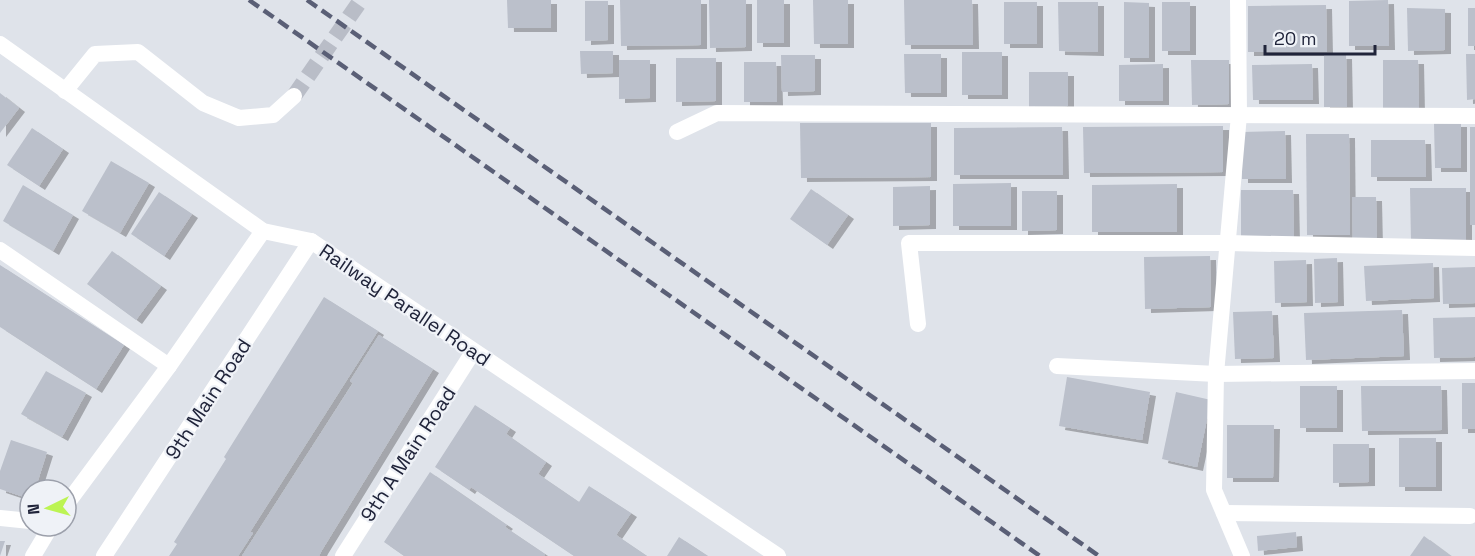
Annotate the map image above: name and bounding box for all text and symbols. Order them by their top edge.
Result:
scale bar [1265,18,1374,56]
text: 20 m [1274,27,1317,50]
street label: Railway Parallel Road [314,238,496,372]
street label: 9th Main Road [159,334,257,464]
street label: 9th A Main Road [355,381,461,527]
north arrow [18,478,78,538]
text: N [23,503,44,516]

